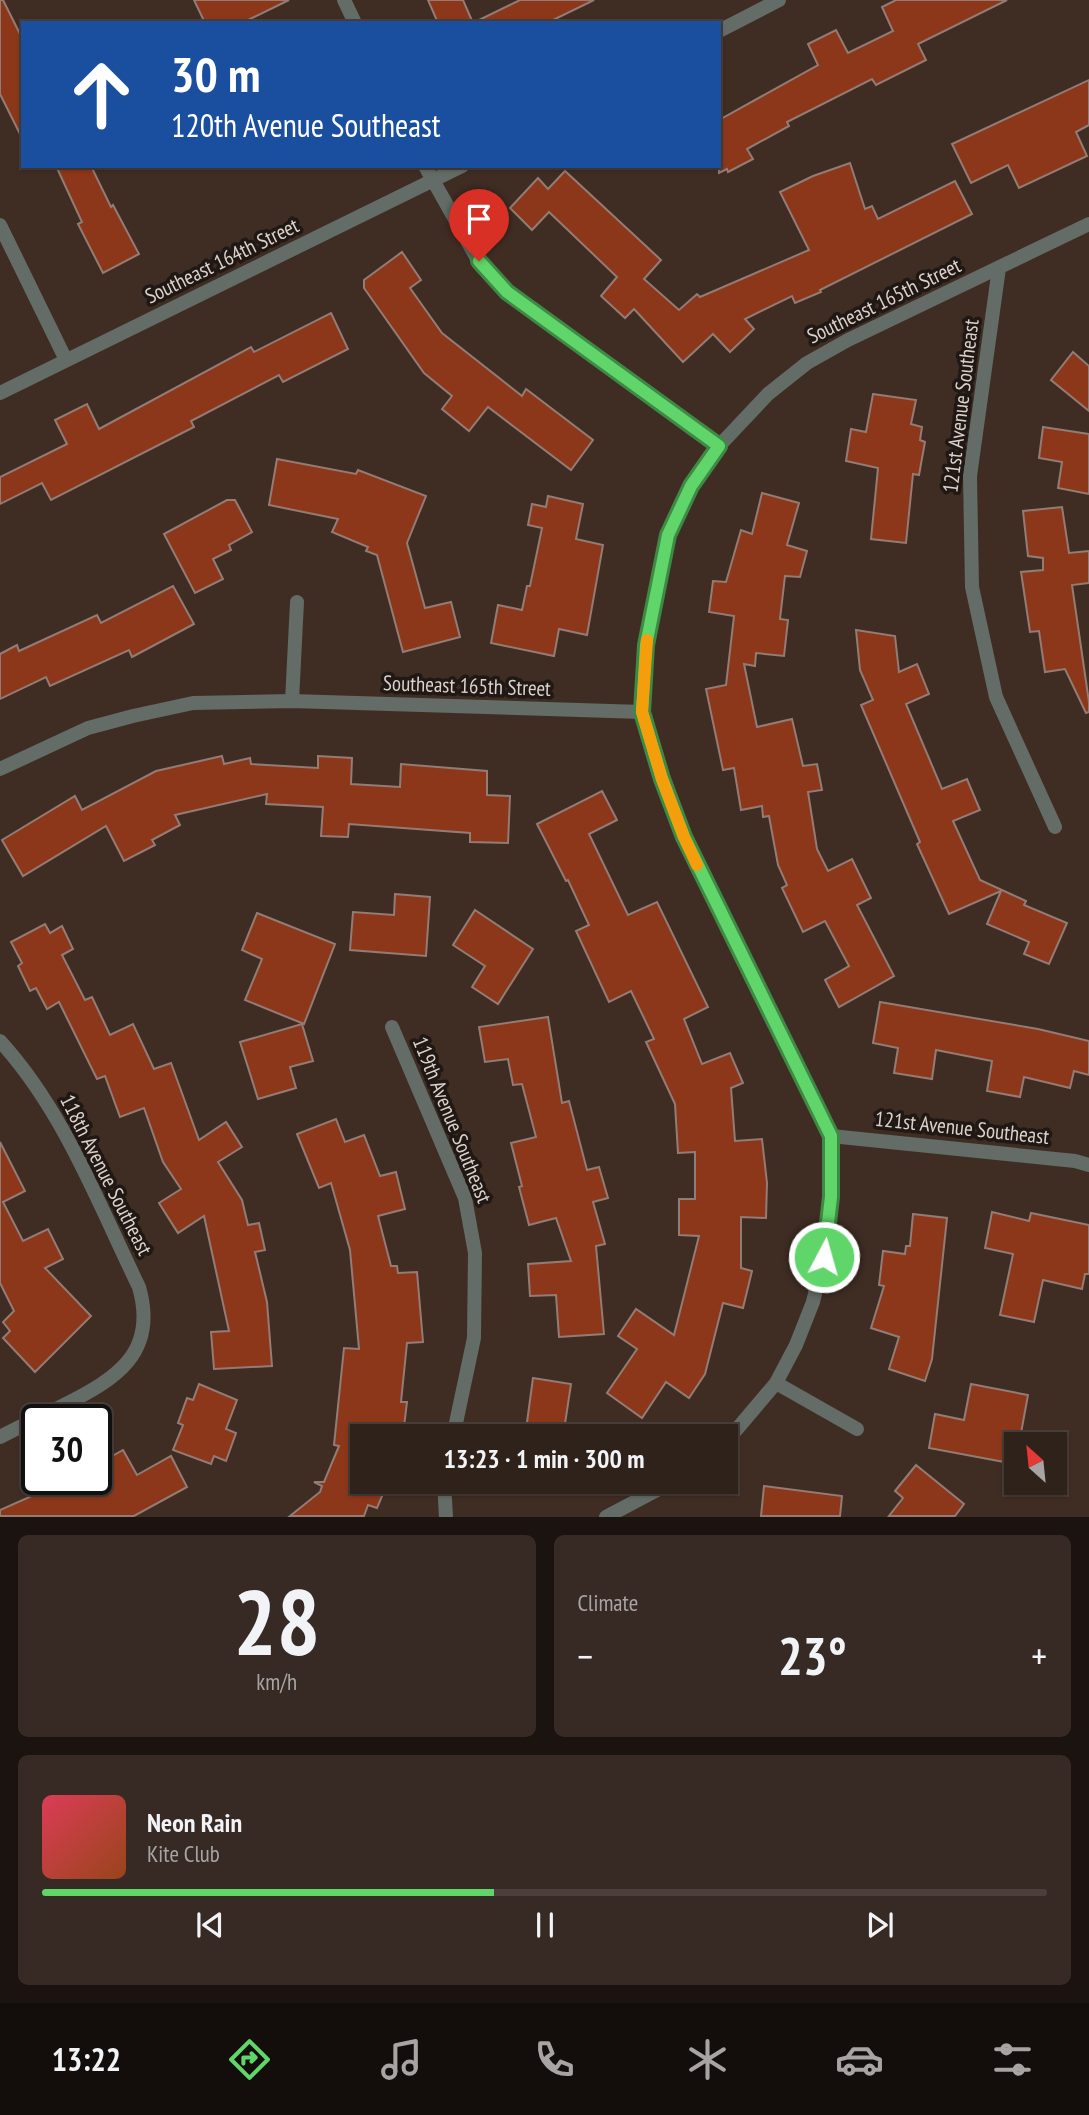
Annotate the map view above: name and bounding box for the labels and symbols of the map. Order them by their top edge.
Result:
pin [449,189,509,261]
street label: Southeast 164th Street [140,212,303,309]
street label: Southeast 165th Street [802,252,965,349]
street label: 121st Avenue Southeast [936,317,985,494]
street label: Southeast 165th Street [383,669,552,702]
street label: 119th Avenue Southeast [407,1033,498,1207]
street label: 118th Avenue Southeast [54,1090,159,1260]
street label: 121st Avenue Southeast [874,1105,1051,1150]
position arrow [787,1220,861,1294]
speed limit sign: 30 [21,1404,112,1495]
north arrow [1004,1432,1068,1494]

